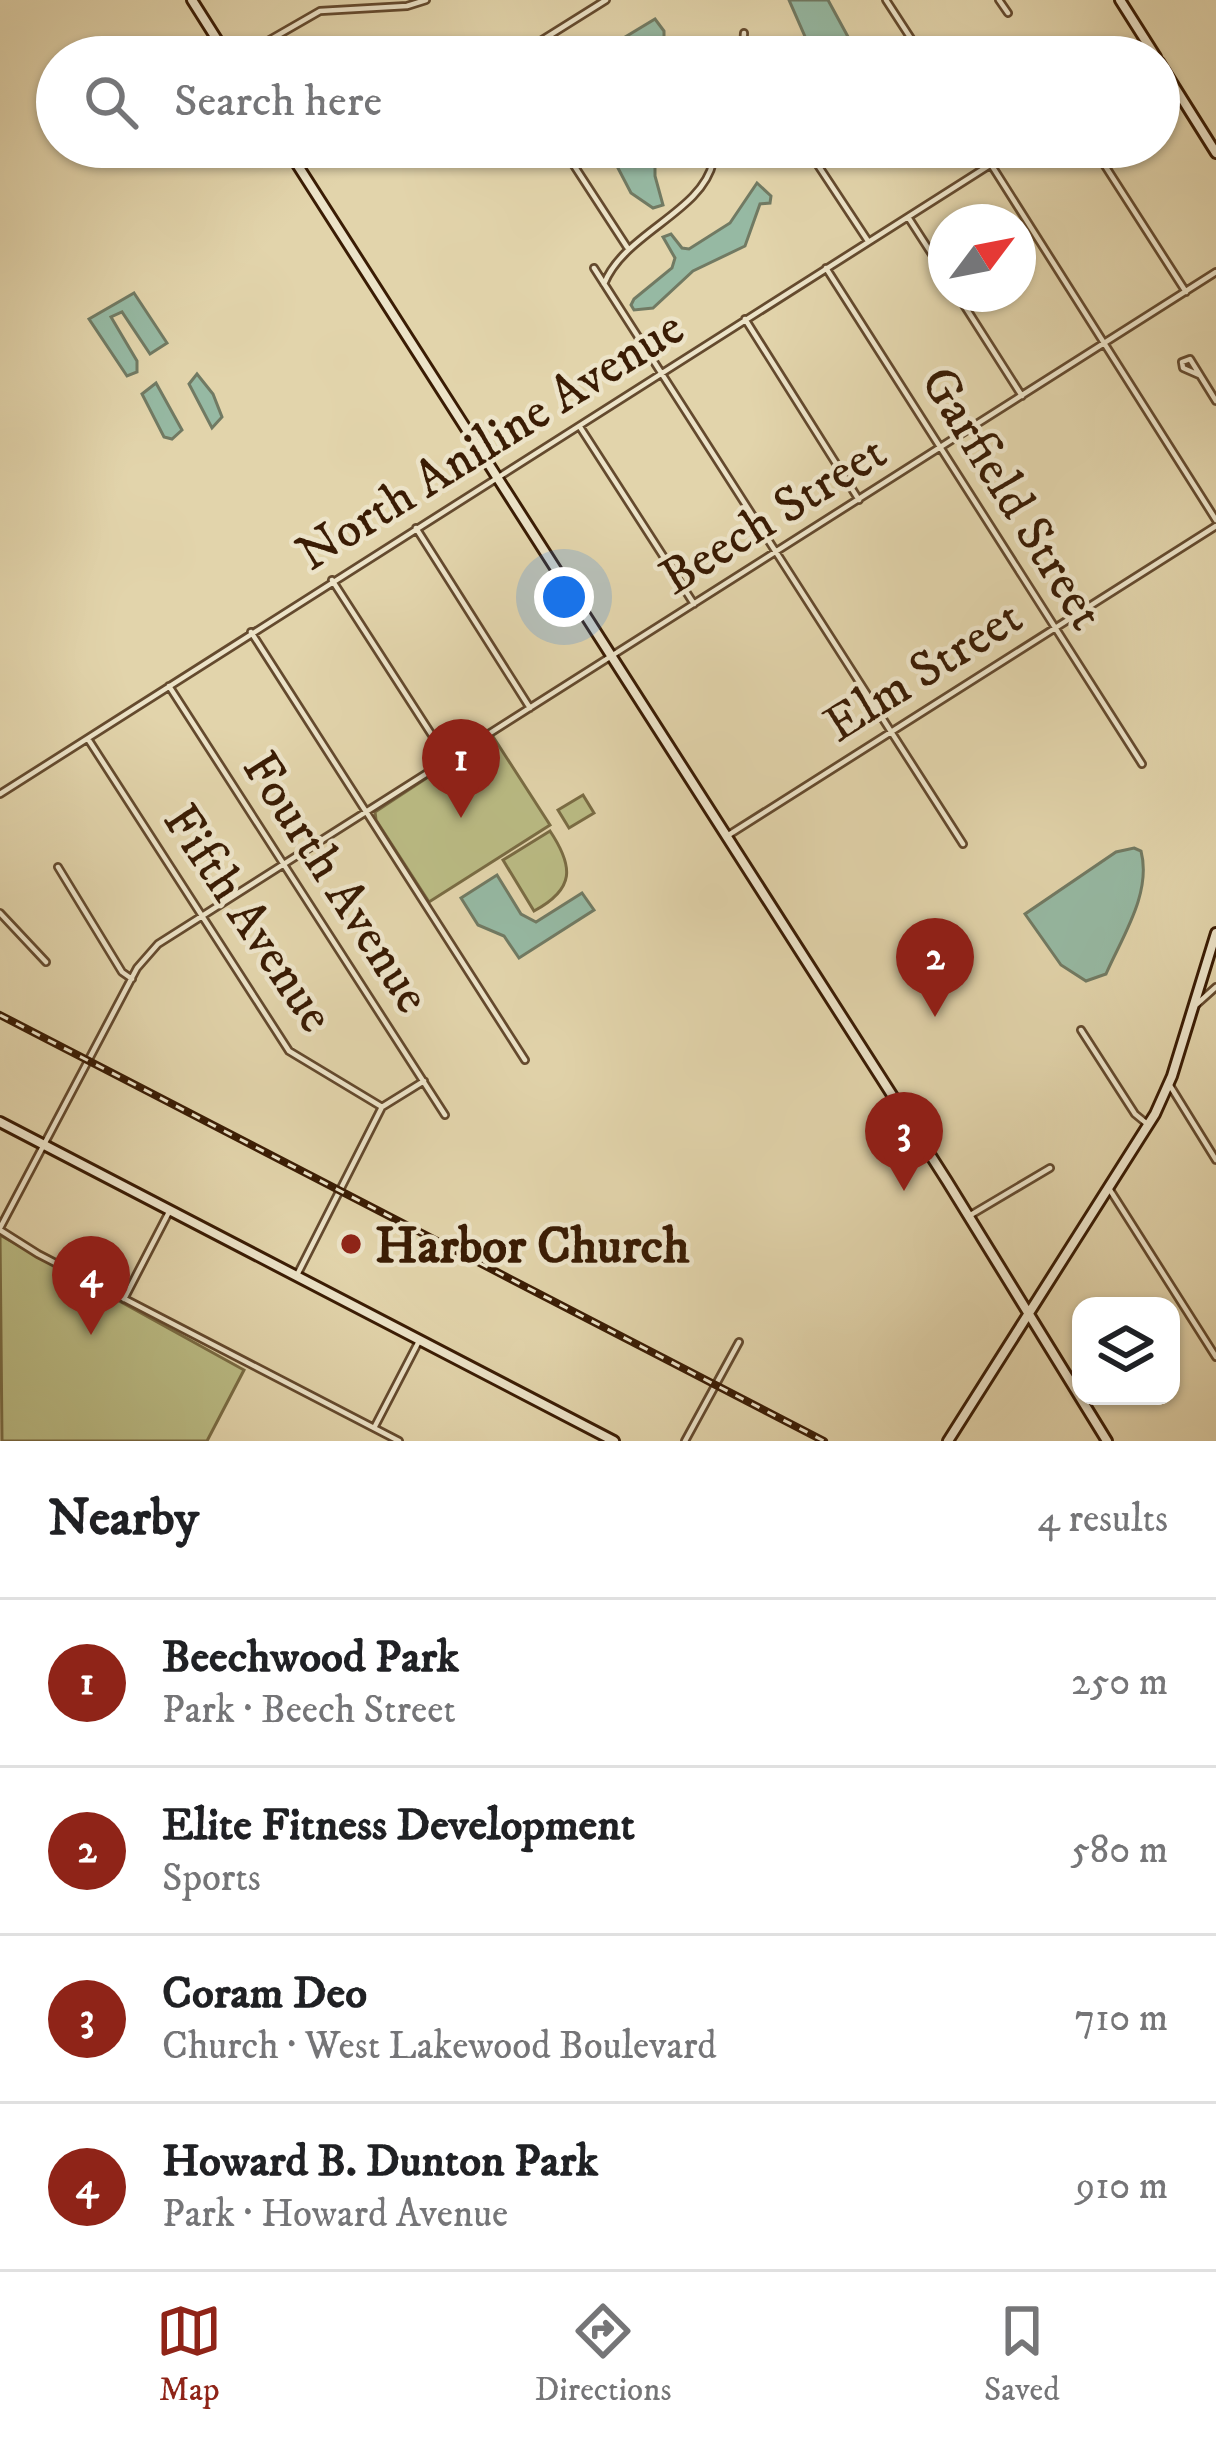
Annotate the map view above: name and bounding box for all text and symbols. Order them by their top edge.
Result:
search box [36,36,1180,168]
icon: search [78,69,144,135]
text: Search here [174,74,382,130]
north arrow [928,204,1036,312]
street label: North Aniline Avenue [285,297,696,587]
street label: Garfield Street [905,355,1118,642]
street label: Beech Street [649,421,899,610]
your location [534,567,594,627]
street label: Elm Street [813,586,1034,757]
pin: 1 [422,719,500,818]
street label: Fourth Avenue [227,740,444,1025]
street label: Fifth Avenue [148,792,347,1045]
pin: 2 [896,918,974,1017]
pin: 3 [865,1092,943,1191]
place label: Harbor Church [375,1215,690,1279]
marker: Harbor Church [338,1231,364,1257]
pin: 4 [52,1236,130,1335]
map controls [1072,1297,1180,1405]
button: layers [1072,1297,1180,1405]
text: Nearby [48,1487,199,1551]
text: 4 results [1038,1495,1168,1544]
text: Beechwood Park [162,1630,459,1686]
text: 1 [80,1658,94,1707]
text: 250 m [1071,1658,1168,1707]
text: Park · Beech Street [162,1686,456,1735]
text: Elite Fitness Development [162,1798,635,1854]
text: 2 [77,1826,97,1875]
text: 580 m [1071,1826,1168,1875]
text: Sports [162,1854,261,1903]
text: Coram Deo [162,1966,367,2022]
text: 3 [80,1994,94,2043]
text: 710 m [1075,1994,1168,2043]
text: Church · West Lakewood Boulevard [162,2022,717,2071]
text: Howard B. Dunton Park [162,2134,598,2190]
text: 4 [76,2162,98,2211]
text: 910 m [1076,2162,1168,2211]
text: Park · Howard Avenue [162,2190,508,2239]
tab: Map [156,2298,222,2411]
tab: Directions [535,2298,671,2411]
tab: Saved [984,2298,1060,2411]

